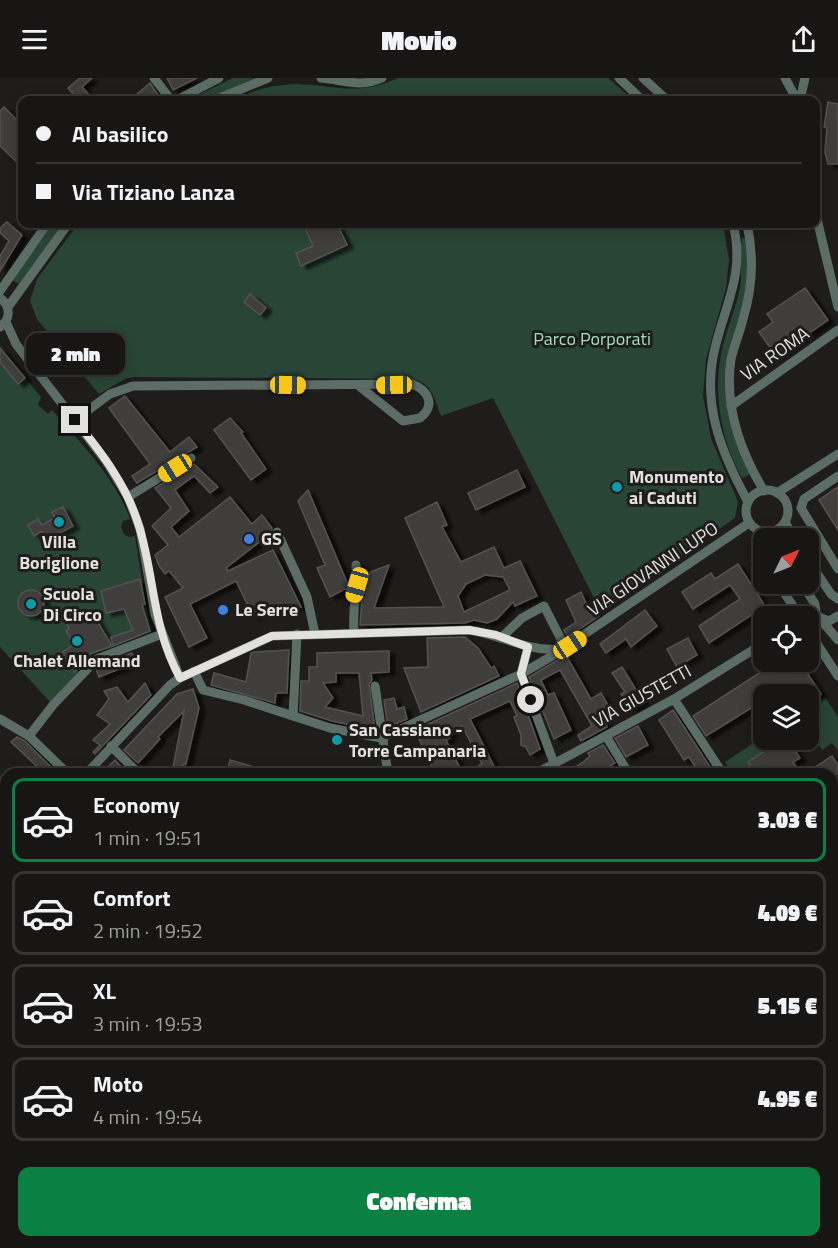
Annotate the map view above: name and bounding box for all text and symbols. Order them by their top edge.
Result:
text: Movio [381,19,457,60]
icon: menu [18,23,51,56]
icon: share [787,23,820,56]
text: Al basilico [72,117,168,151]
text: Via Tiziano Lanza [72,175,235,209]
street label: VIA ROMA [735,320,815,387]
park label: Parco Porporati [533,325,651,352]
callout: 2 min [26,333,124,375]
text: 2 min [51,338,100,369]
car [270,376,306,394]
car [376,376,412,394]
route end [61,406,88,433]
car [155,451,195,485]
place label: Monumento ai Caduti [629,463,724,511]
marker: Monumento ai Caduti [610,480,624,494]
marker: Villa Boriglione [52,515,66,529]
street label: VIA GIOVANNI LUPO [582,515,724,622]
place label: GS [261,525,282,552]
place label: Villa Boriglione [19,528,99,576]
north arrow [753,528,819,594]
map controls [753,528,819,750]
marker: GS [242,532,256,546]
car [343,565,371,605]
place label: Scuola Di Circo [43,580,102,628]
place label: Le Serre [235,596,298,623]
marker: Scuola Di Circo [24,597,38,611]
marker: Le Serre [216,603,230,617]
button: locate [753,606,819,672]
car [550,628,590,662]
marker: Chalet Allemand [70,634,84,648]
place label: Chalet Allemand [13,647,141,674]
street label: VIA GIUSTETTI [587,657,696,734]
button: layers [753,684,819,750]
route start [517,686,544,713]
place label: San Cassiano - Torre Campanaria [349,716,486,764]
marker: San Cassiano - Torre Campanaria [330,733,344,747]
text: Economy [93,788,180,822]
icon: car [21,793,75,847]
text: 3.03 € [758,803,817,837]
text: 1 min · 19:51 [93,822,203,853]
text: Comfort [93,881,171,915]
icon: car [21,886,75,940]
text: 4.09 € [758,896,817,930]
text: 2 min · 19:52 [93,915,203,946]
text: XL [93,974,116,1008]
icon: car [21,979,75,1033]
text: 5.15 € [758,989,817,1023]
text: 3 min · 19:53 [93,1008,203,1039]
text: Moto [93,1067,143,1101]
icon: car [21,1072,75,1126]
text: 4.95 € [758,1082,817,1116]
text: 4 min · 19:54 [93,1101,203,1132]
button: Conferma [18,1167,820,1236]

